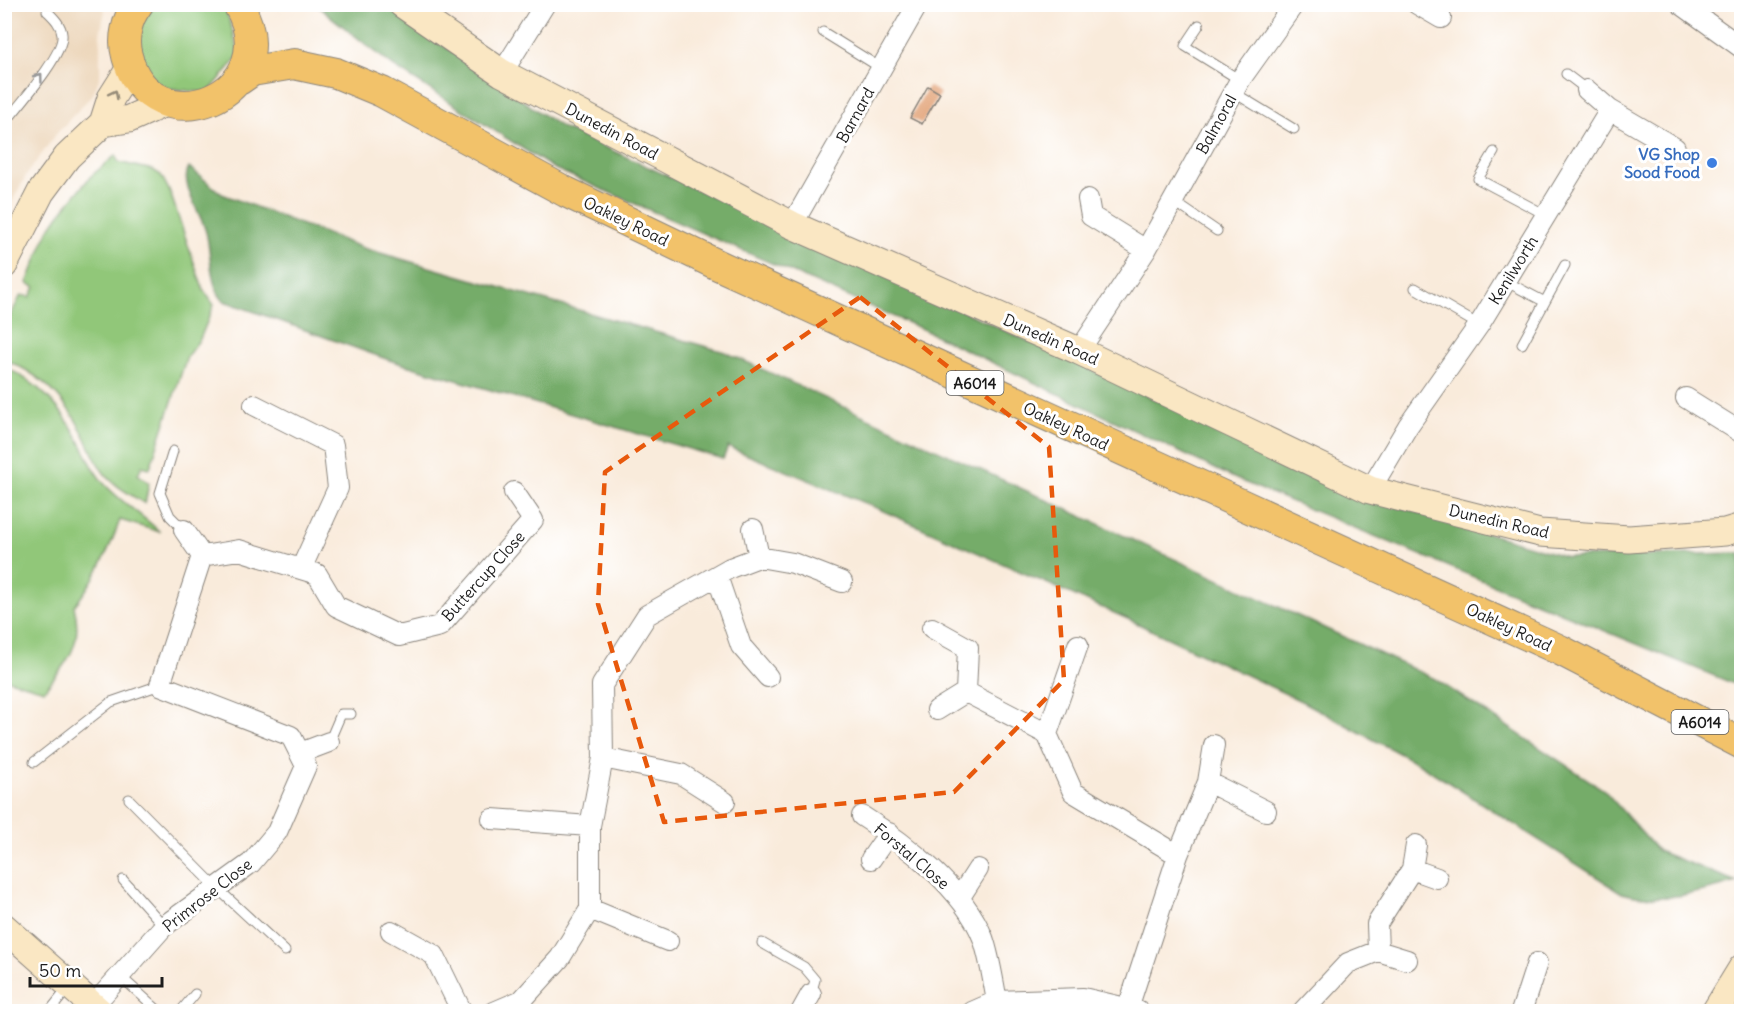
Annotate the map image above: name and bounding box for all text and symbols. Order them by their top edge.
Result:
one-way arrow [32,72,43,83]
street label: Barnard [832,84,878,146]
one-way arrow [107,90,118,101]
street label: Balmoral [1191,91,1241,157]
street label: Dunedin Road [562,98,662,164]
place label: VG Shop Sood Food [1624,144,1701,182]
marker: VG Shop Sood Food [1705,156,1719,170]
street label: Oakley Road [580,192,672,250]
street label: Kenilworth [1484,232,1542,308]
street label: Dunedin Road [1000,309,1102,369]
road number: A6014 [946,371,1004,395]
street label: Oakley Road [1020,397,1112,455]
street label: Dunedin Road [1447,500,1551,542]
street label: Buttercup Close [437,527,529,625]
street label: Oakley Road [1463,598,1555,656]
road number: A6014 [1672,710,1728,734]
street label: Forstal Close [870,819,954,893]
street label: Primrose Close [158,854,256,936]
scale bar [30,950,162,988]
text: 50 m [39,959,81,982]

